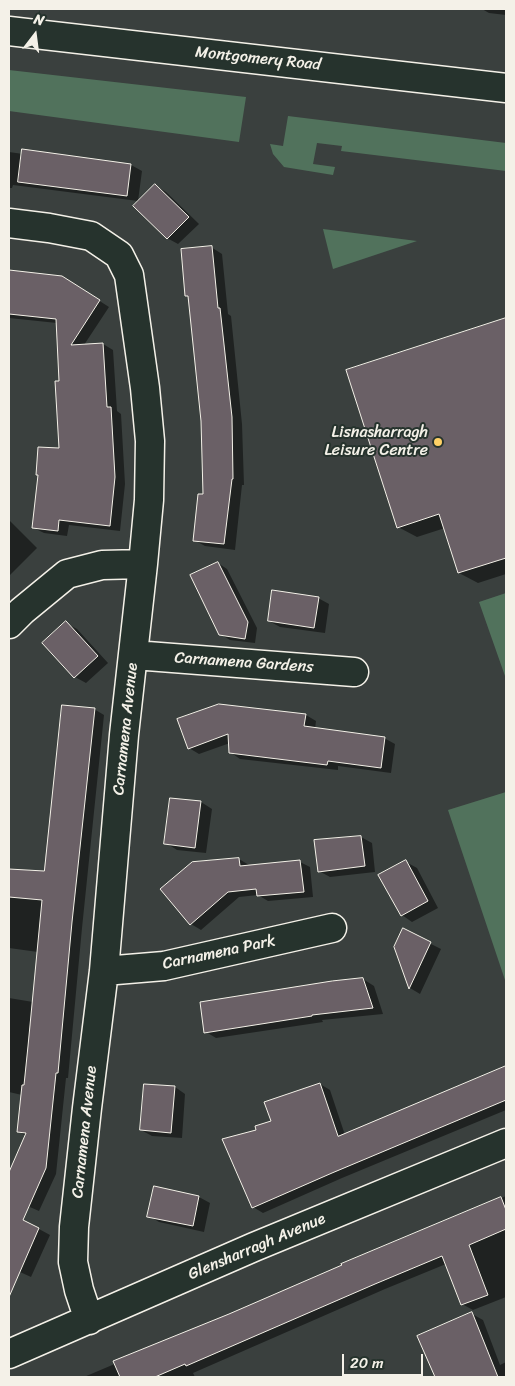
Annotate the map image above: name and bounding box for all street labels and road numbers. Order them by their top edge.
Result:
street label: Montgomery Road [194,43,322,75]
street label: Carnamena Gardens [174,649,314,677]
street label: Carnamena Avenue [109,662,143,796]
street label: Carnamena Park [161,932,277,974]
street label: Carnamena Avenue [68,1065,102,1199]
street label: Glensharragh Avenue [185,1209,329,1285]

